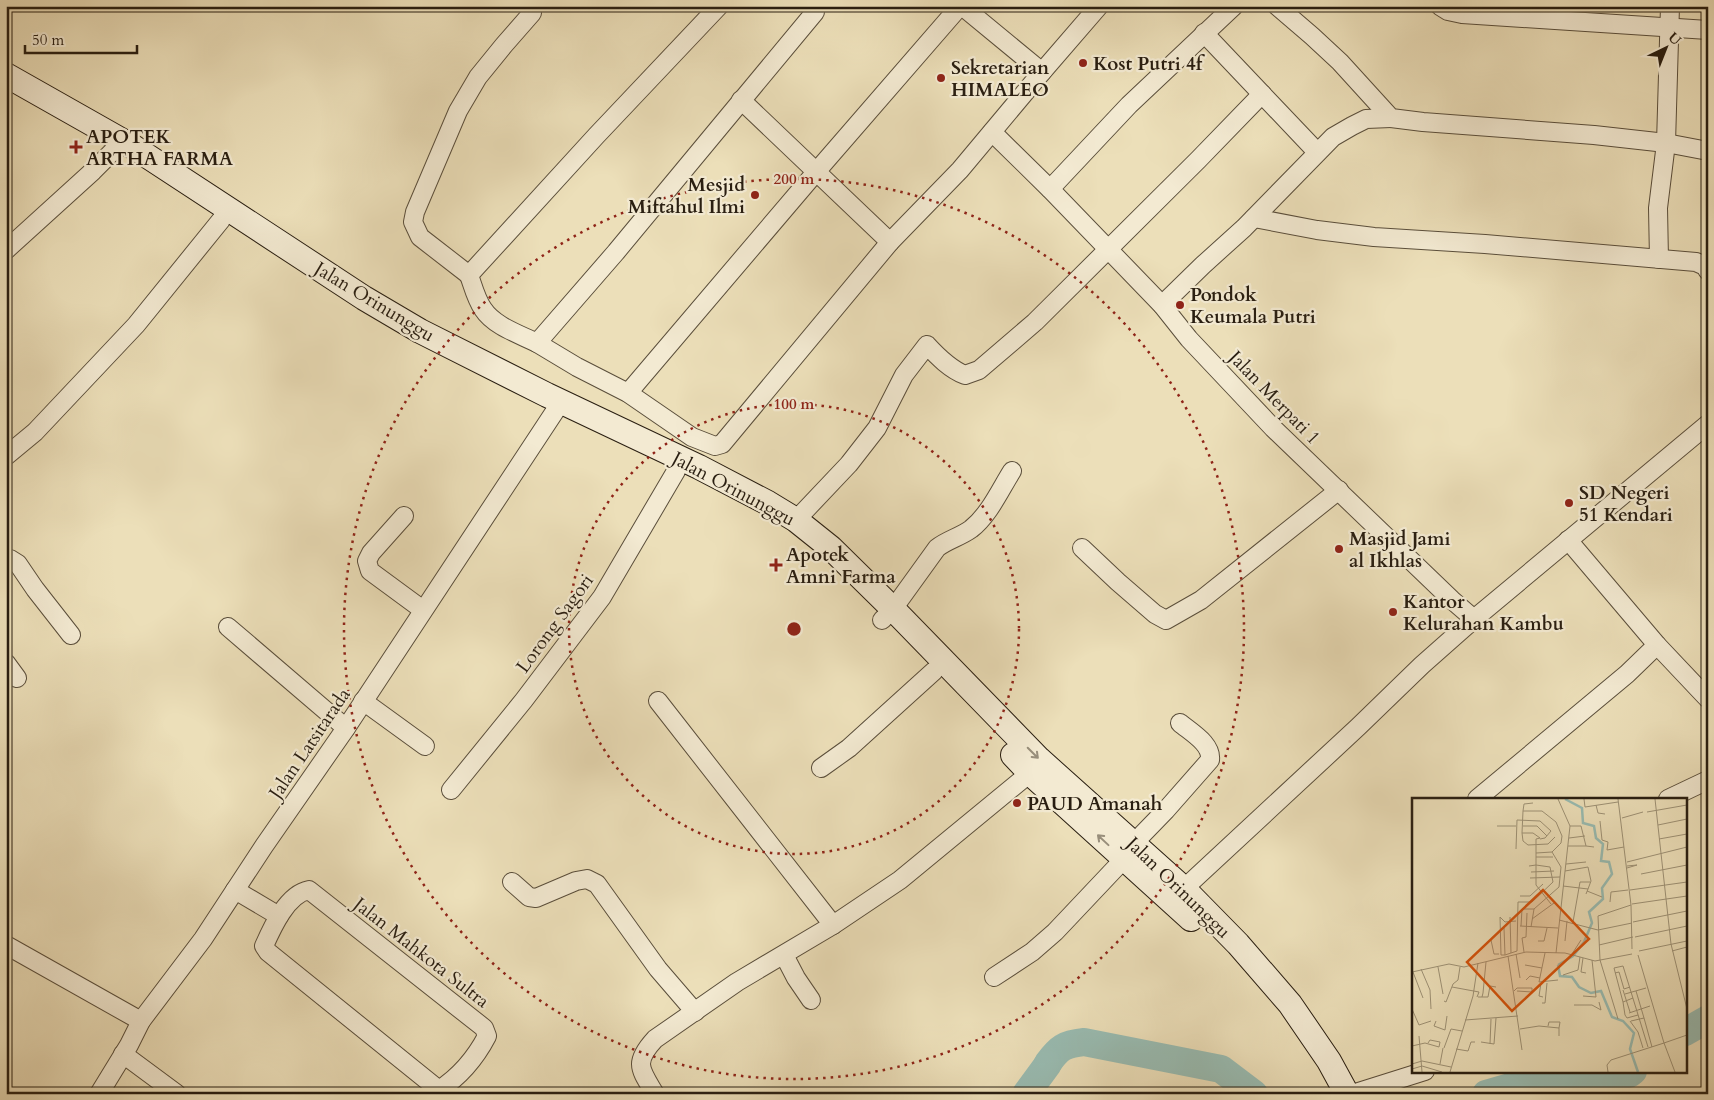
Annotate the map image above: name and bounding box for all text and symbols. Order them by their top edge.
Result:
scale bar [25,22,138,54]
north arrow [1642,22,1692,72]
text: U [1664,28,1686,50]
text: 50 m [32,30,64,50]
place label: Kost Putri 4f [1093,51,1206,77]
place label: Sekretarian HIMALEO [951,55,1050,103]
marker: Kost Putri 4f [1077,57,1089,69]
marker: Sekretarian HIMALEO [935,72,947,84]
place label: APOTEK ARTHA FARMA [86,124,234,172]
marker: APOTEK ARTHA FARMA [70,141,82,153]
text: 200 m [774,169,815,189]
place label: Mesjid Miftahul Ilmi [628,172,745,220]
marker: Mesjid Miftahul Ilmi [749,189,761,201]
street label: Jalan Orinunggu [307,254,439,348]
place label: Pondok Keumala Putri [1190,282,1316,330]
marker: Pondok Keumala Putri [1174,299,1186,311]
street label: Jalan Merpati 1 [1221,343,1326,450]
text: 100 m [774,394,815,414]
street label: Jalan Orinunggu [665,444,800,532]
place label: SD Negeri 51 Kendari [1579,480,1673,528]
marker: SD Negeri 51 Kendari [1563,497,1575,509]
place label: Masjid Jami al Ikhlas [1349,526,1450,574]
place label: Apotek Amni Farma [786,542,896,590]
marker: Masjid Jami al Ikhlas [1333,543,1345,555]
marker: Apotek Amni Farma [770,559,782,571]
street label: Lorong Sagori [510,569,600,678]
place label: Kantor Kelurahan Kambu [1403,589,1564,637]
marker: Kantor Kelurahan Kambu [1387,606,1399,618]
centre of rings [785,620,803,638]
street label: Jalan Latsitarada [261,683,357,807]
one-way arrow [1027,747,1040,759]
place label: PAUD Amanah [1027,791,1163,817]
marker: PAUD Amanah [1011,797,1023,809]
inset map [1412,798,1686,1072]
street label: Jalan Orinunggu [1118,829,1236,944]
one-way arrow [1096,834,1109,846]
street label: Jalan Mahkota Sultra [346,890,495,1014]

